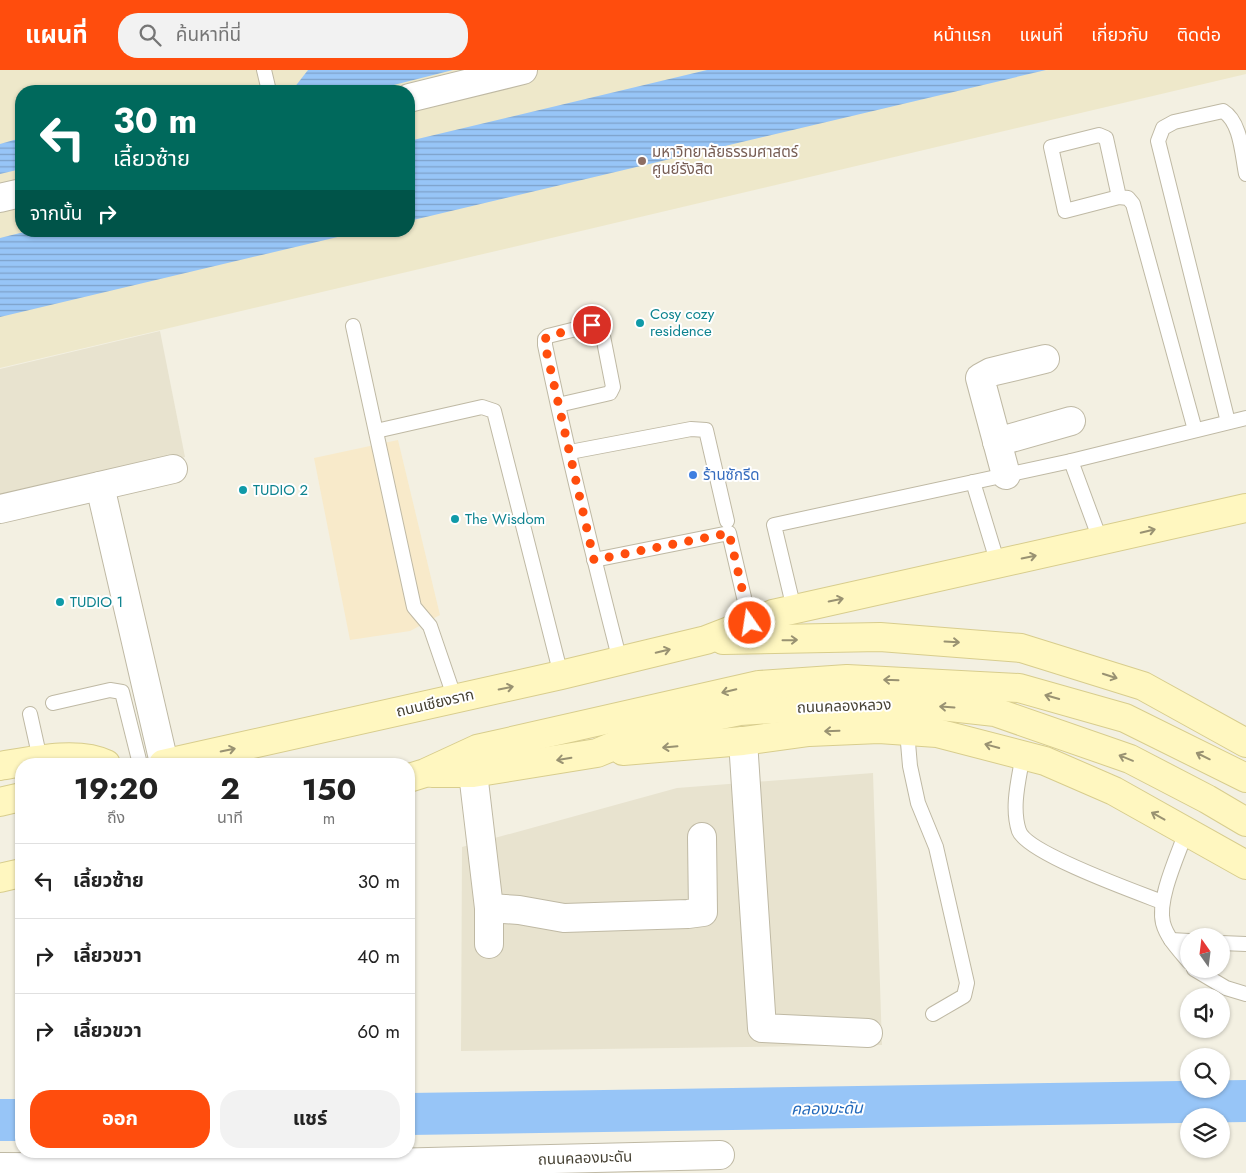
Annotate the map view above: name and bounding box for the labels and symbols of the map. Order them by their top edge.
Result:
place label: มหาวิทยาลัยธรรมศาสตร์ ศูนย์รังสิต [652,141,799,180]
marker: มหาวิทยาลัยธรรมศาสตร์ ศูนย์รังสิต [636,155,648,167]
place label: Cosy cozy residence [650,303,715,342]
pin [571,304,613,346]
marker: Cosy cozy residence [634,317,646,329]
place label: ร้านซักรีด [703,464,760,486]
marker: ร้านซักรีด [687,469,699,481]
place label: TUDIO 2 [253,479,308,501]
marker: TUDIO 2 [237,484,249,496]
place label: The Wisdom [465,508,545,530]
marker: The Wisdom [449,513,461,525]
one-way arrow [1140,526,1156,535]
one-way arrow [1020,552,1036,561]
place label: TUDIO 1 [70,591,123,613]
one-way arrow [827,594,843,604]
marker: TUDIO 1 [54,596,66,608]
position arrow [723,596,775,648]
one-way arrow [782,635,798,645]
one-way arrow [944,637,960,646]
one-way arrow [655,646,671,655]
one-way arrow [1102,671,1118,681]
one-way arrow [883,675,900,685]
one-way arrow [497,682,513,692]
street label: ถนนเชียงราก [394,683,476,723]
one-way arrow [722,687,738,697]
one-way arrow [1044,692,1060,702]
street label: ถนนคลองหลวง [796,693,892,719]
one-way arrow [939,702,955,711]
one-way arrow [824,726,840,736]
one-way arrow [985,741,1001,751]
one-way arrow [662,743,678,752]
one-way arrow [219,744,235,754]
one-way arrow [1196,751,1211,760]
one-way arrow [1119,753,1134,762]
one-way arrow [557,754,573,764]
one-way arrow [1151,810,1165,820]
north arrow [1180,928,1230,978]
water label: คลองมะดัน [791,1096,864,1121]
street label: ถนนคลองมะดัน [537,1145,633,1171]

